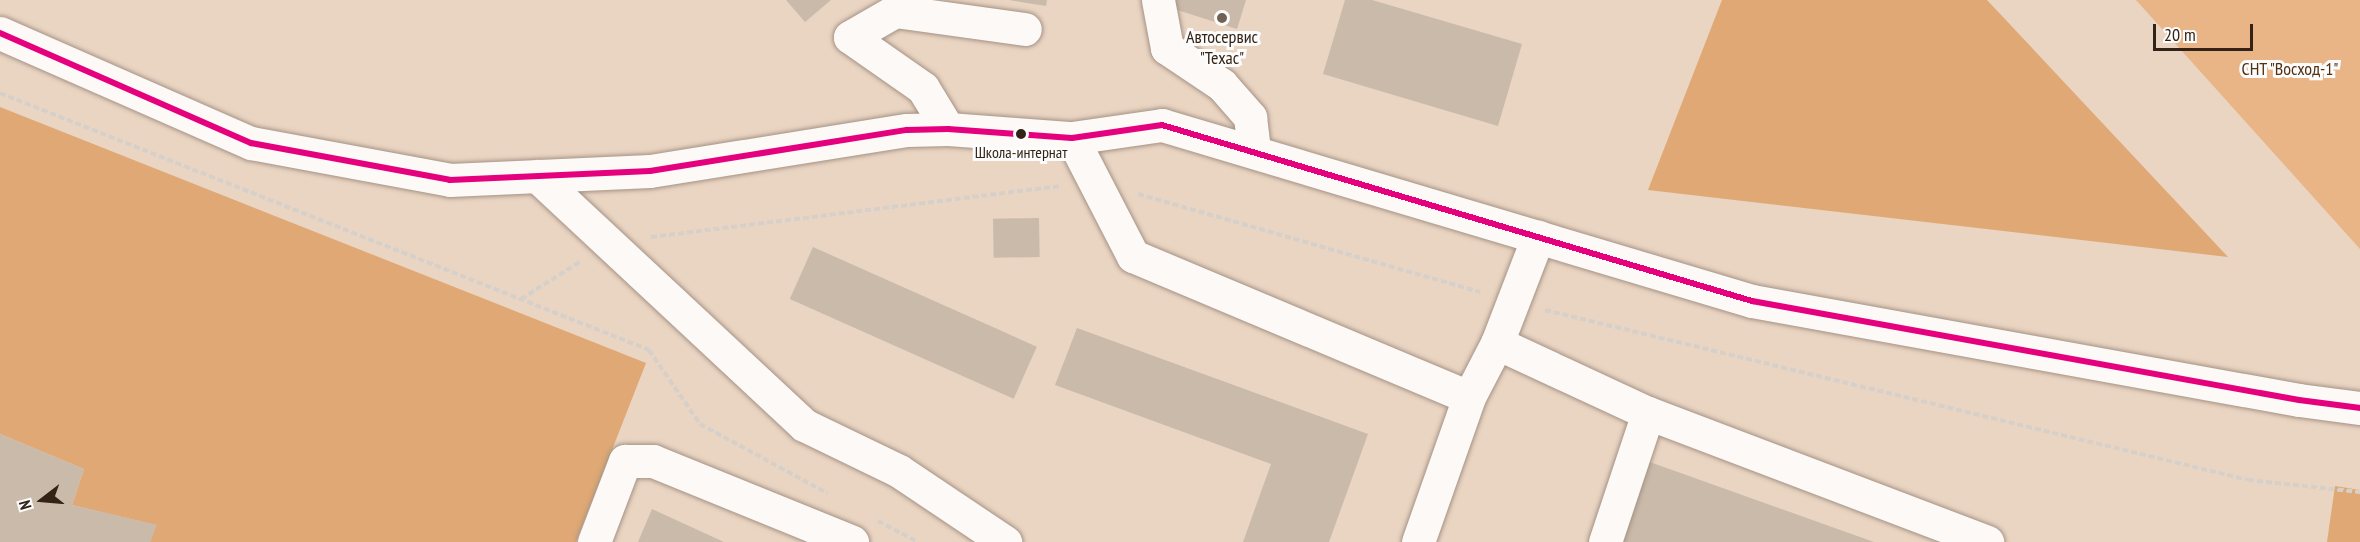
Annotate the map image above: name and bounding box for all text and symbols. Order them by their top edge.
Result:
marker: Автосервис "Техас" [1215,11,1229,25]
scale bar [2156,12,2256,50]
text: 20 m [2164,23,2196,46]
place label: Автосервис "Техас" [1186,27,1258,70]
park label: СНТ "Восход-1" [2241,58,2339,80]
marker: Школа-интернат [1015,128,1027,140]
place label: Школа-интернат [975,142,1067,162]
north arrow [12,470,72,530]
text: N [14,498,36,512]

